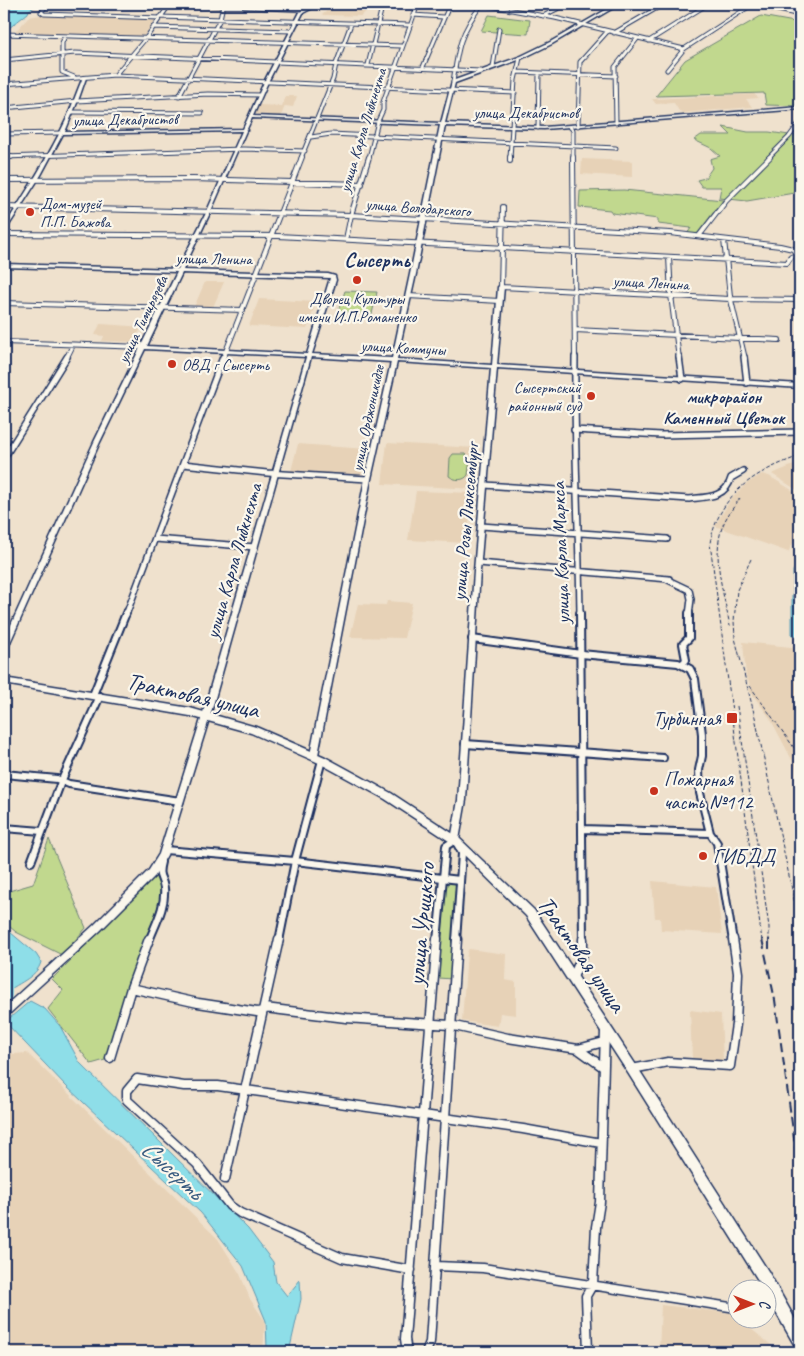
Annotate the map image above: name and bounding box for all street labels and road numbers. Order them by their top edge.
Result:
street label: улица Карла Либкнехта [334,64,392,196]
street label: улица Декабристов [473,103,582,123]
street label: улица Декабристов [71,109,181,131]
street label: улица Володарского [364,194,473,222]
street label: улица Ленина [175,248,254,270]
street label: улица Тимирязева [113,271,173,367]
street label: улица Ленина [611,271,691,295]
street label: улица Коммуны [359,336,447,360]
street label: улица Орджоникидзе [347,361,389,474]
street label: улица Розы Люксембург [446,439,485,603]
street label: улица Карла Либкнехта [199,479,268,643]
street label: улица Карла Маркса [545,480,576,625]
street label: Трактовая улица [124,665,264,725]
street label: улица Урицкого [401,860,441,989]
street label: Трактовая улица [531,890,634,1019]

